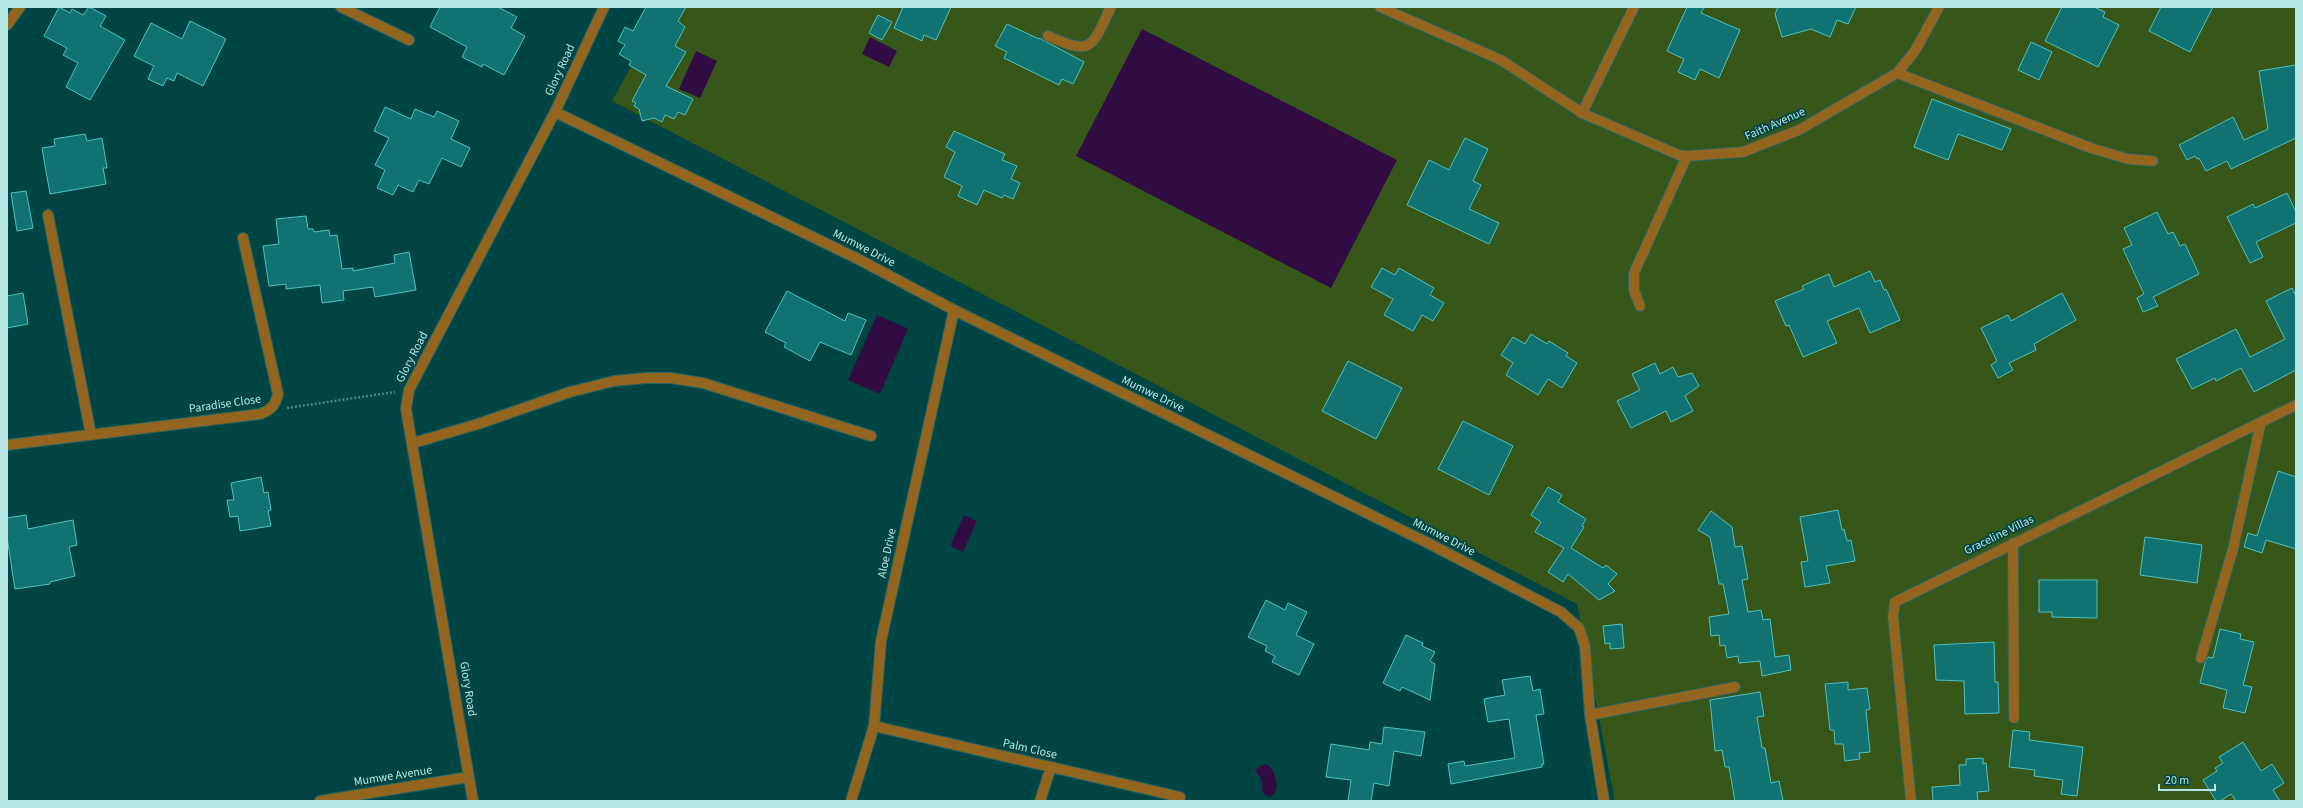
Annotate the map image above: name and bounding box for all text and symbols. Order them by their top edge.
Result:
street label: Glory Road [541,41,579,99]
street label: Faith Avenue [1742,103,1808,145]
street label: Mumwe Drive [830,225,898,271]
street label: Glory Road [392,329,432,385]
street label: Mumwe Drive [1119,371,1187,417]
street label: Paradise Close [188,391,262,417]
street label: Graceline Villas [1961,511,2037,559]
street label: Mumwe Drive [1410,514,1478,560]
street label: Aloe Drive [873,527,901,579]
street label: Glory Road [455,660,481,718]
street label: Palm Close [1001,735,1059,763]
street label: Mumwe Avenue [353,761,433,791]
scale bar [2159,766,2215,792]
text: 20 m [2165,772,2189,789]

